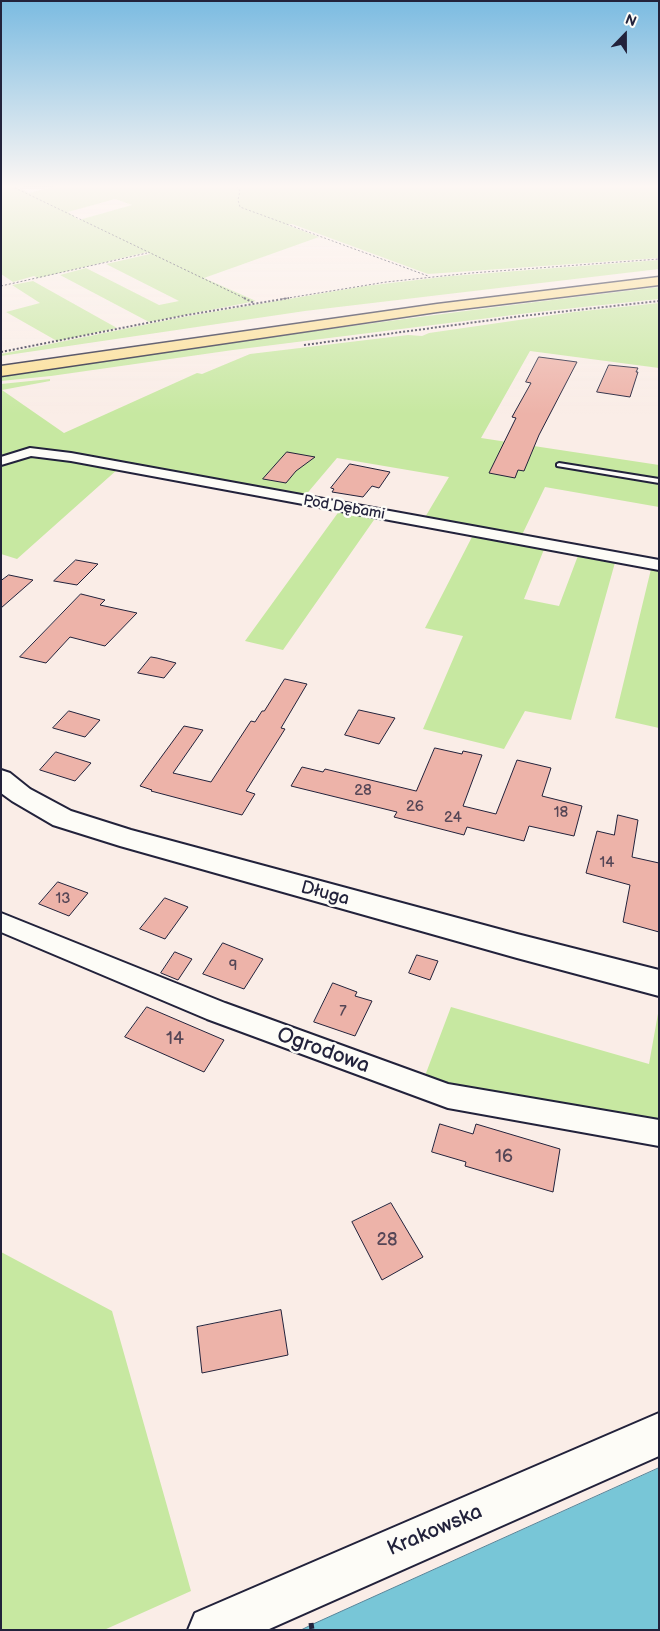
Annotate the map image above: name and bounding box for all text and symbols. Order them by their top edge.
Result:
north arrow [600,10,650,60]
text: N [623,11,639,30]
street label: Pod Dębami [302,492,386,524]
house number: 28 [354,782,372,800]
house number: 26 [406,798,424,816]
house number: 18 [554,804,568,822]
house number: 24 [444,809,462,827]
house number: 14 [600,854,614,872]
street label: Długa [298,877,352,911]
house number: 13 [55,890,71,908]
house number: 9 [229,957,237,975]
house number: 7 [339,1003,347,1021]
street label: Ogrodowa [273,1023,373,1079]
house number: 14 [166,1028,184,1050]
house number: 16 [495,1146,513,1168]
house number: 28 [376,1229,398,1251]
street label: Krakowska [384,1500,486,1562]

